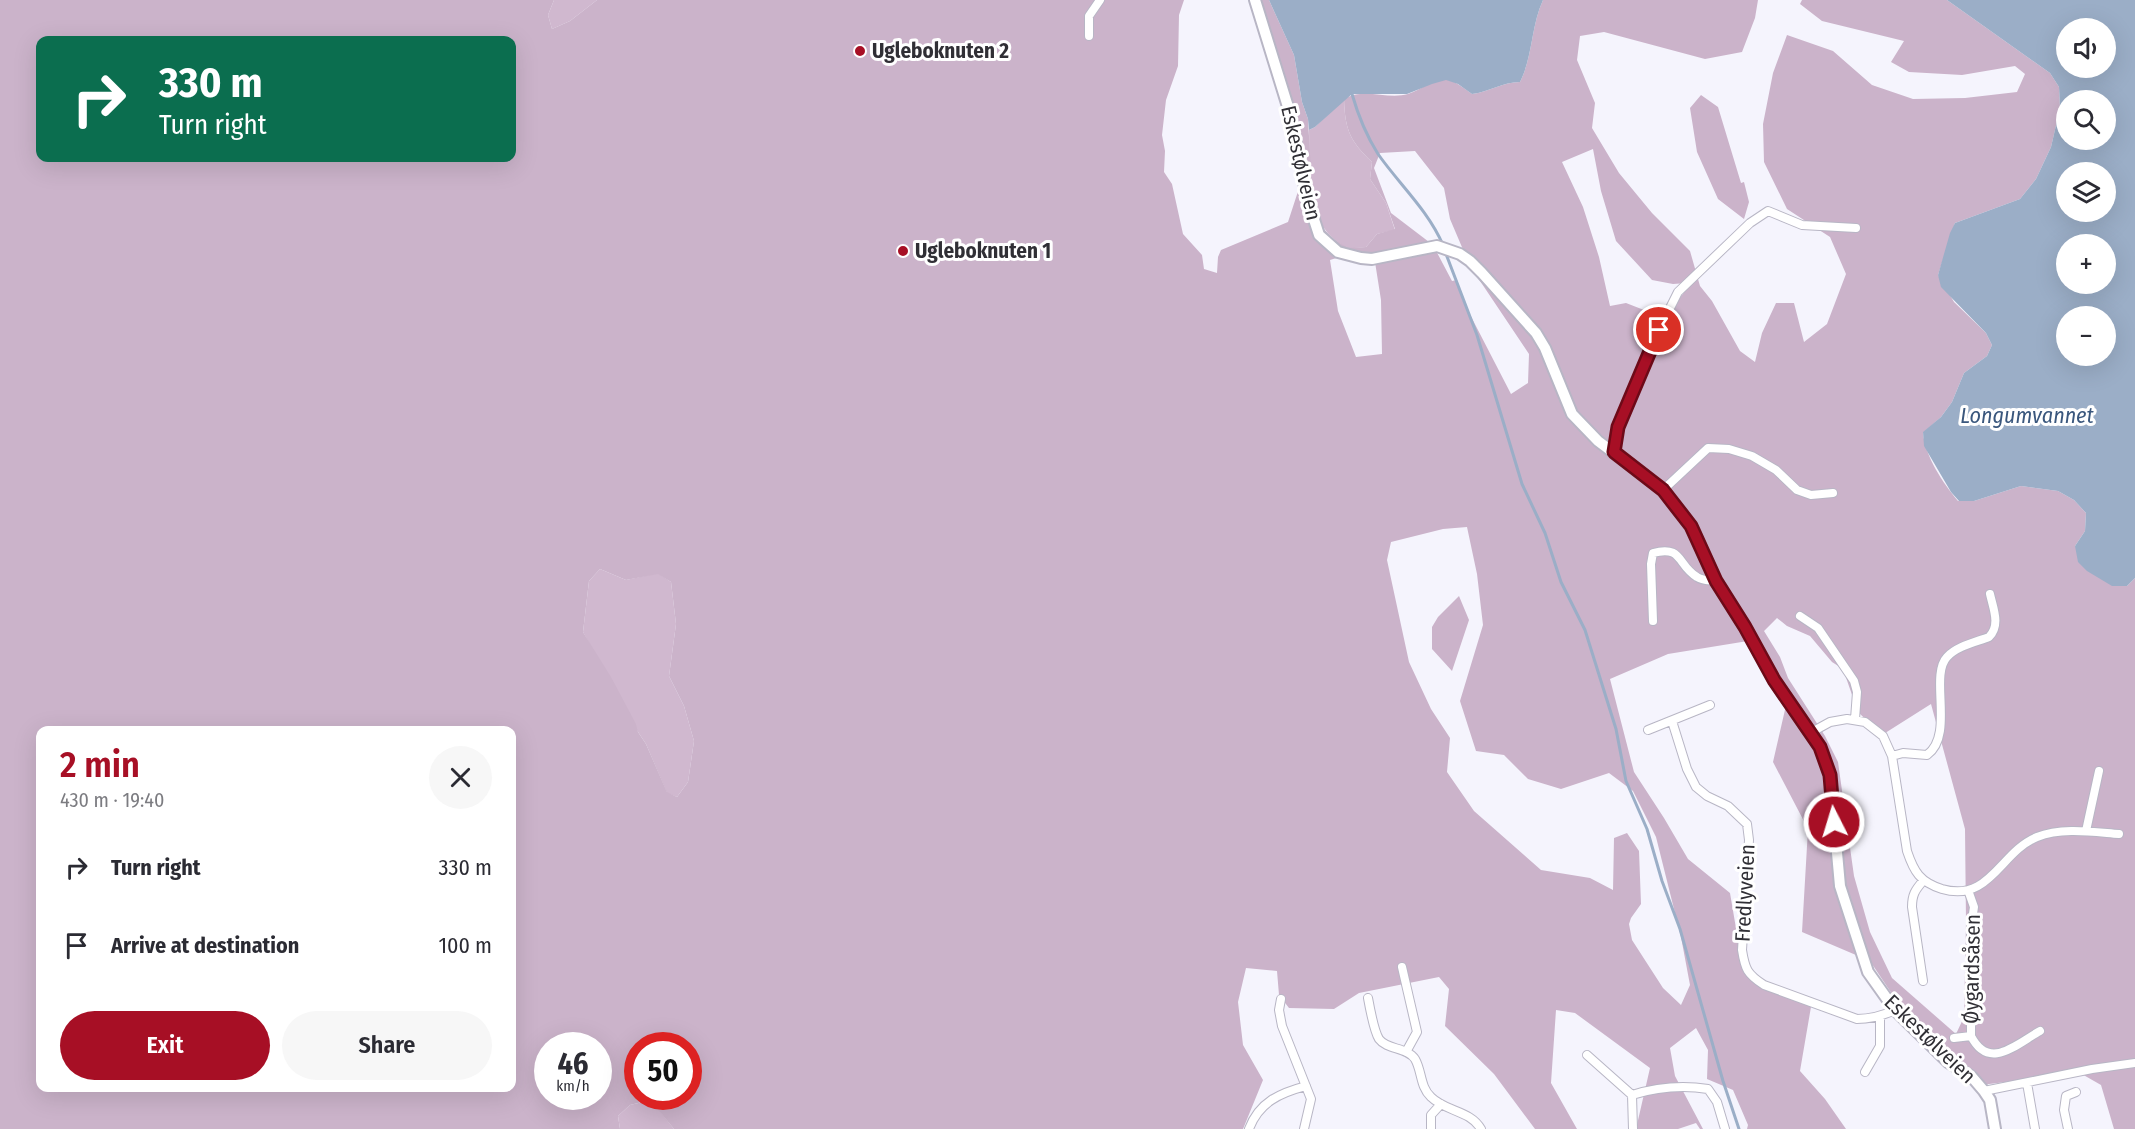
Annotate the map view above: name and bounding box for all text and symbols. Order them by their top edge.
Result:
map controls [2056,18,2116,366]
button: sound [2056,18,2116,78]
place label: Ugleboknuten 2 [872,38,1009,64]
marker: Ugleboknuten 2 [853,44,867,58]
text: 330 m [159,58,262,108]
icon: right [60,60,138,138]
button: search [2056,90,2116,150]
street label: Eskestølveien [1275,103,1327,223]
text: Turn right [159,109,267,141]
button: layers [2056,162,2116,222]
button: + [2056,234,2116,294]
place label: Ugleboknuten 1 [915,238,1051,264]
marker: Ugleboknuten 1 [896,244,910,258]
pin [1633,304,1684,355]
button: − [2056,306,2116,366]
icon: arrive [1642,313,1675,346]
water label: Longumvannet [1960,402,2095,429]
text: 2 min [60,743,140,787]
button: close [429,746,492,809]
text: 430 m · 19:40 [60,788,164,812]
position arrow [1802,790,1866,854]
street label: Fredlyveien [1729,843,1761,943]
icon: right [60,851,93,884]
text: Turn right [111,854,200,881]
text: 330 m [439,854,492,881]
street label: Øygardsåsen [1958,914,1986,1024]
icon: arrive [60,929,93,962]
text: Arrive at destination [111,932,299,959]
text: 100 m [438,932,492,959]
street label: Eskestølveien [1879,989,1981,1089]
button: Exit [60,1011,270,1080]
button: Share [282,1011,492,1080]
speed limit sign: 50 [624,1032,702,1110]
text: 46 [557,1046,589,1082]
text: km/h [556,1077,590,1095]

